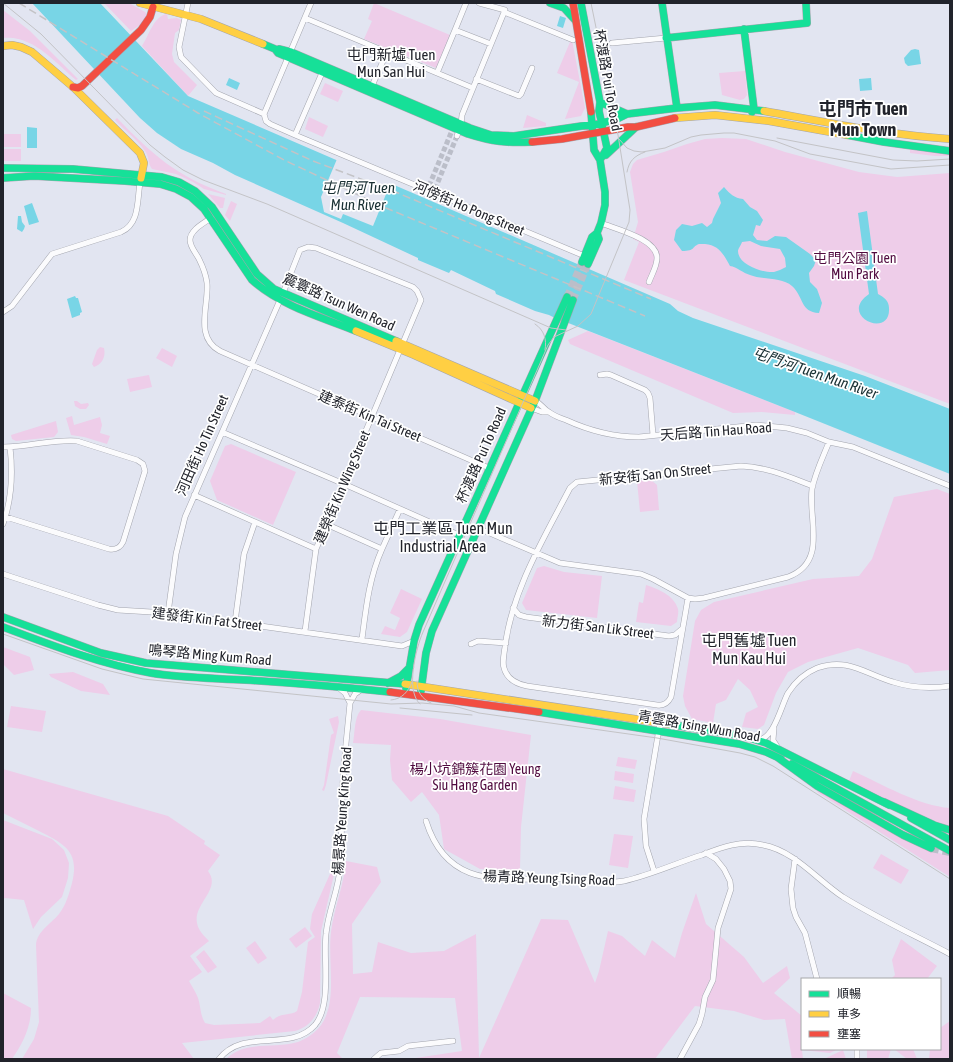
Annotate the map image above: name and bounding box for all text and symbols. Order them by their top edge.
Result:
street label: 杯渡路 Pui To Road [591,28,625,132]
district label: 屯門新墟 Tuen Mun San Hui [346,46,436,80]
district label: 屯門市 Tuen Mun Town [818,98,908,140]
street label: 河傍街 Ho Pong Street [411,177,527,239]
water label: 屯門河 Tuen Mun River [321,179,395,213]
park label: 屯門公園 Tuen Mun Park [813,250,897,282]
street label: 震寰路 Tsun Wen Road [280,270,398,334]
water label: 屯門河 Tuen Mun River [750,343,880,402]
street label: 建泰街 Kin Tai Street [316,387,424,445]
street label: 河田街 Ho Tin Street [173,392,231,498]
street label: 杯渡路 Pui To Road [453,405,509,505]
street label: 天后路 Tin Hau Road [660,419,772,443]
street label: 建榮街 Kin Wing Street [311,428,373,546]
street label: 新安街 San On Street [598,460,712,488]
district label: 屯門工業區 Tuen Mun Industrial Area [373,519,513,555]
street label: 建發街 Kin Fat Street [151,604,263,634]
street label: 新力街 San Lik Street [541,612,655,642]
district label: 屯門舊墟 Tuen Mun Kau Hui [701,631,797,667]
street label: 鳴琴路 Ming Kum Road [148,642,272,668]
street label: 青雲路 Tsing Wun Road [636,707,762,745]
street label: 楊景路 Yeung King Road [330,746,354,876]
park label: 楊小坑錦簇花園 Yeung Siu Hang Garden [409,761,541,793]
street label: 楊青路 Yeung Tsing Road [483,868,615,888]
legend [801,978,941,1050]
text: 順暢 [837,987,861,1001]
text: 車多 [837,1007,861,1021]
text: 壅塞 [837,1027,861,1041]

